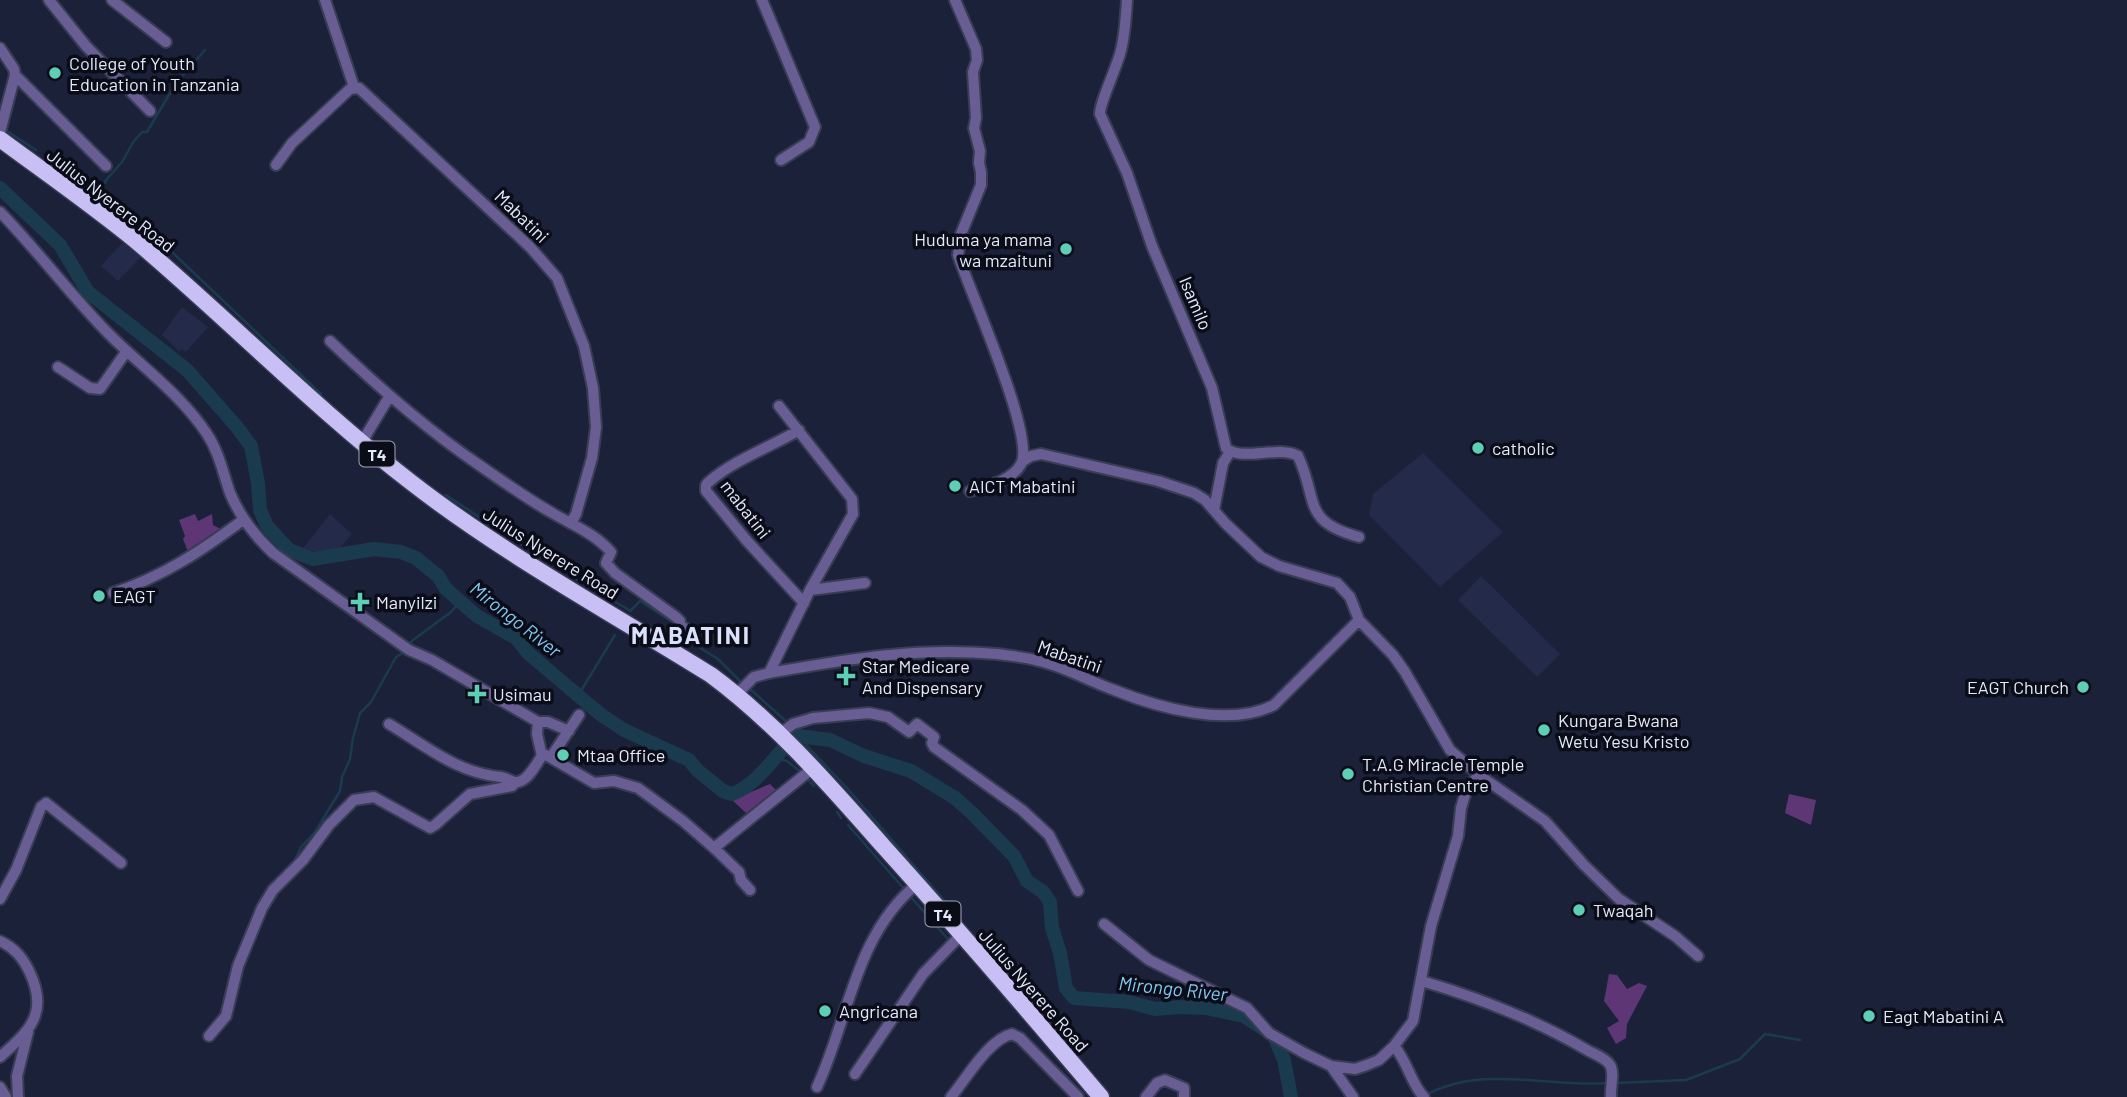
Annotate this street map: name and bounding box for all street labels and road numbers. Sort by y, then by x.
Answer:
street label: Julius Nyerere Road [43,143,179,257]
street label: Mabatini [490,185,554,247]
street label: Isamilo [1175,273,1217,333]
road number: T4 [360,442,394,467]
street label: mabatini [716,475,776,543]
street label: Julius Nyerere Road [479,502,623,604]
street label: Mabatini [1035,635,1105,677]
road number: T4 [926,902,960,926]
street label: Julius Nyerere Road [975,924,1093,1056]

